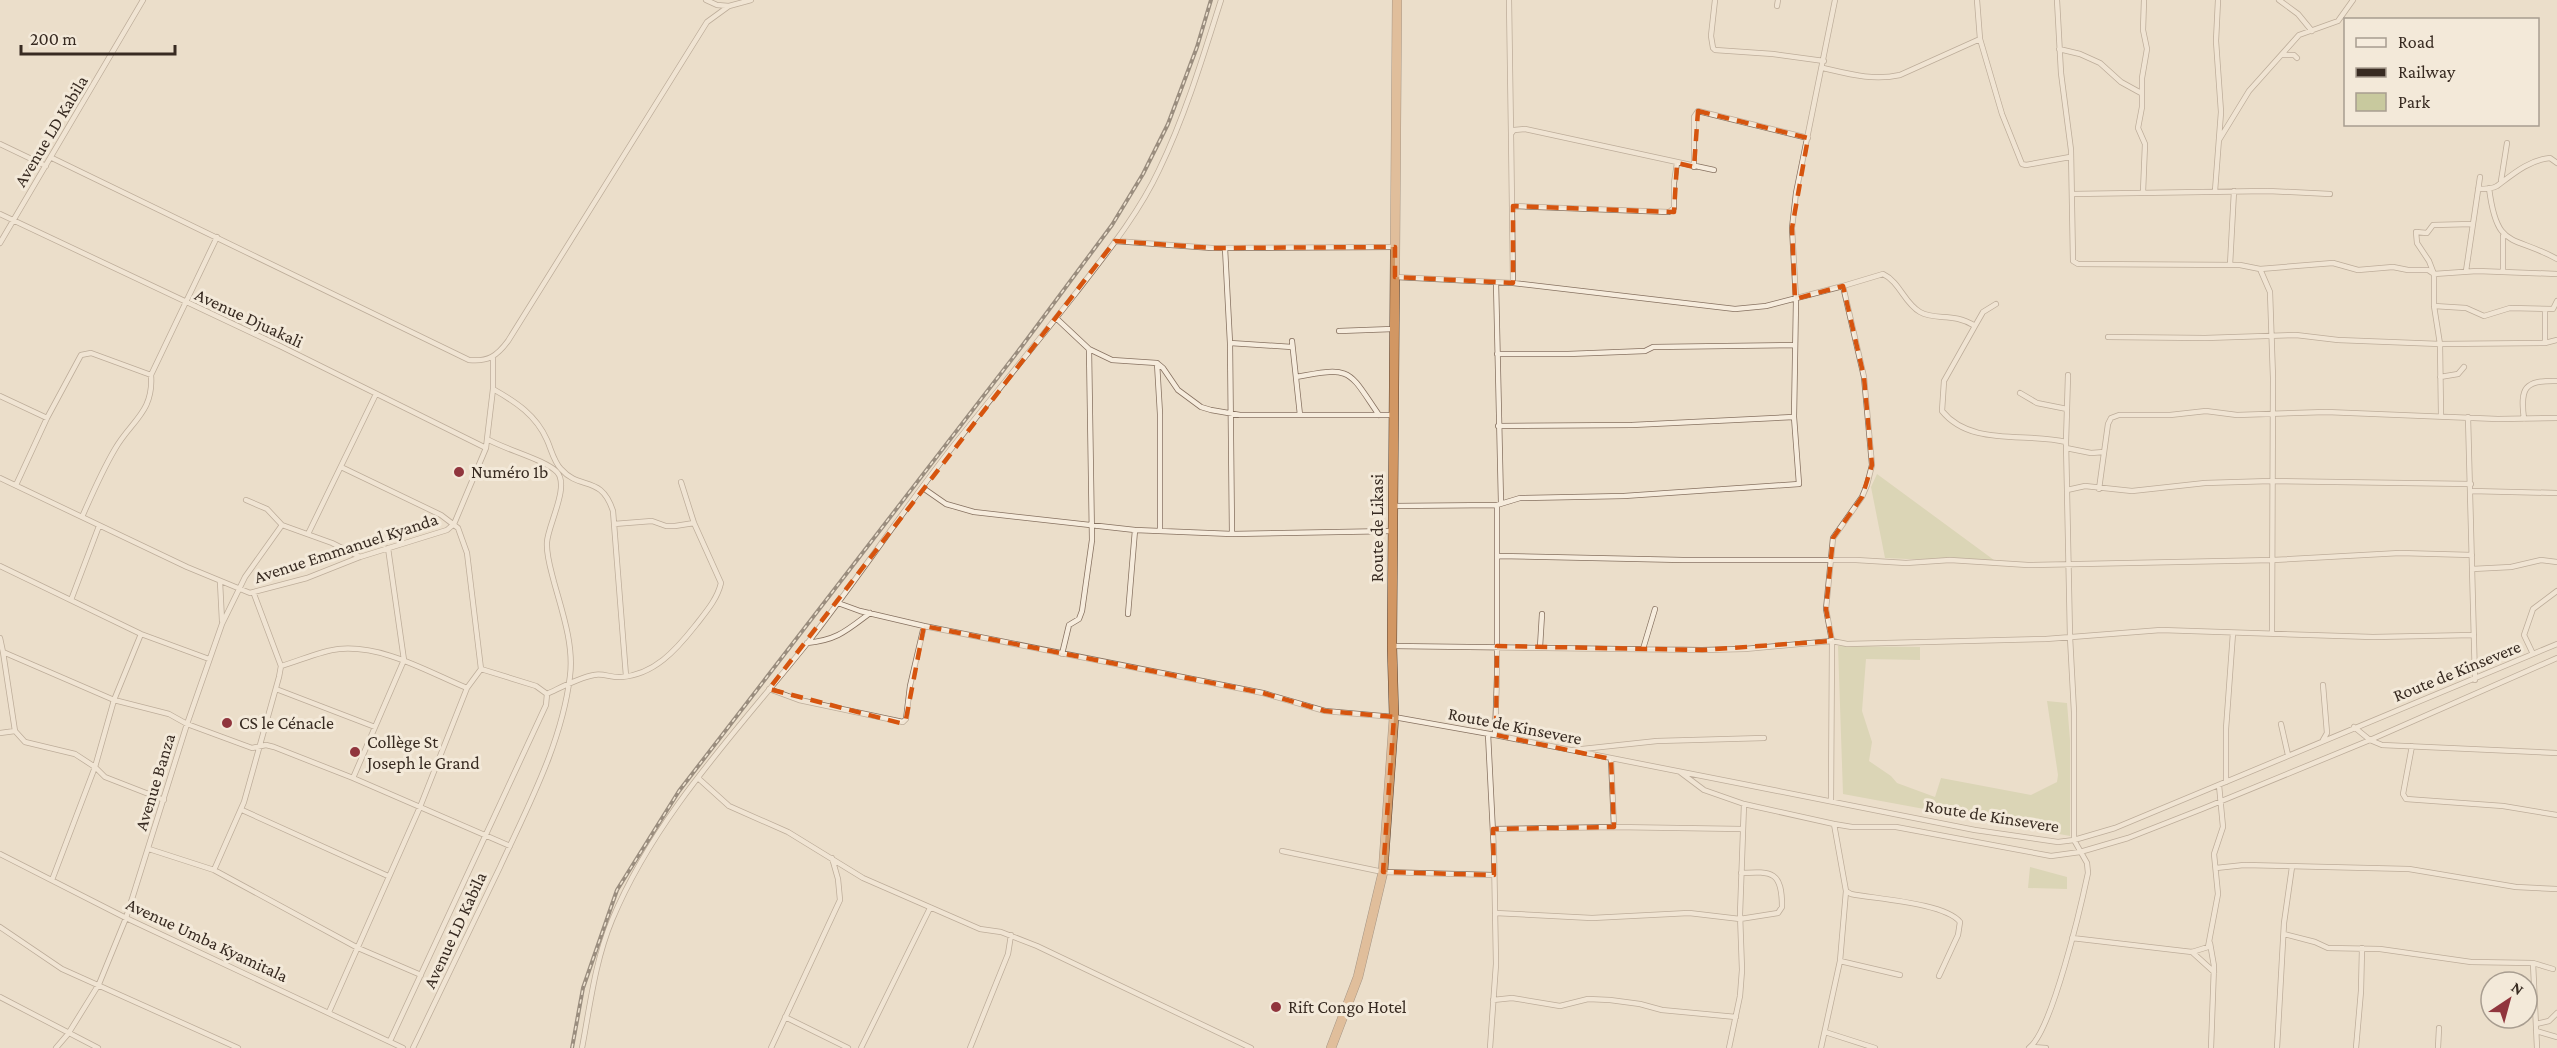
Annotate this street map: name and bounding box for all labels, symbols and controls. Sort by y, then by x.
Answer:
scale bar [21,18,176,56]
legend [2344,18,2539,126]
text: 200 m [30,29,77,49]
text: Road [2398,32,2435,52]
text: Railway [2398,62,2456,82]
street label: Avenue LD Kabila [10,72,92,190]
text: Park [2398,92,2430,112]
street label: Avenue Djuakali [191,284,306,353]
place label: Numéro 1b [471,462,548,482]
marker: Numéro 1b [452,465,466,479]
street label: Route de Likasi [1367,474,1387,582]
street label: Avenue Emmanuel Kyanda [251,509,441,587]
street label: Route de Kinsevere [2390,636,2524,706]
street label: Route de Kinsevere [1446,703,1584,749]
place label: CS le Cénacle [239,713,334,733]
marker: CS le Cénacle [220,716,234,730]
street label: Avenue Banza [131,731,179,833]
place label: Collège St Joseph le Grand [365,732,480,773]
marker: Collège St Joseph le Grand [348,745,362,759]
street label: Route de Kinsevere [1923,796,2061,837]
street label: Avenue LD Kabila [419,869,491,991]
street label: Avenue Umba Kyamitala [123,894,291,986]
north arrow [2479,970,2539,1030]
text: N [2508,978,2527,998]
place label: Rift Congo Hotel [1288,997,1407,1017]
marker: Rift Congo Hotel [1269,1000,1283,1014]

